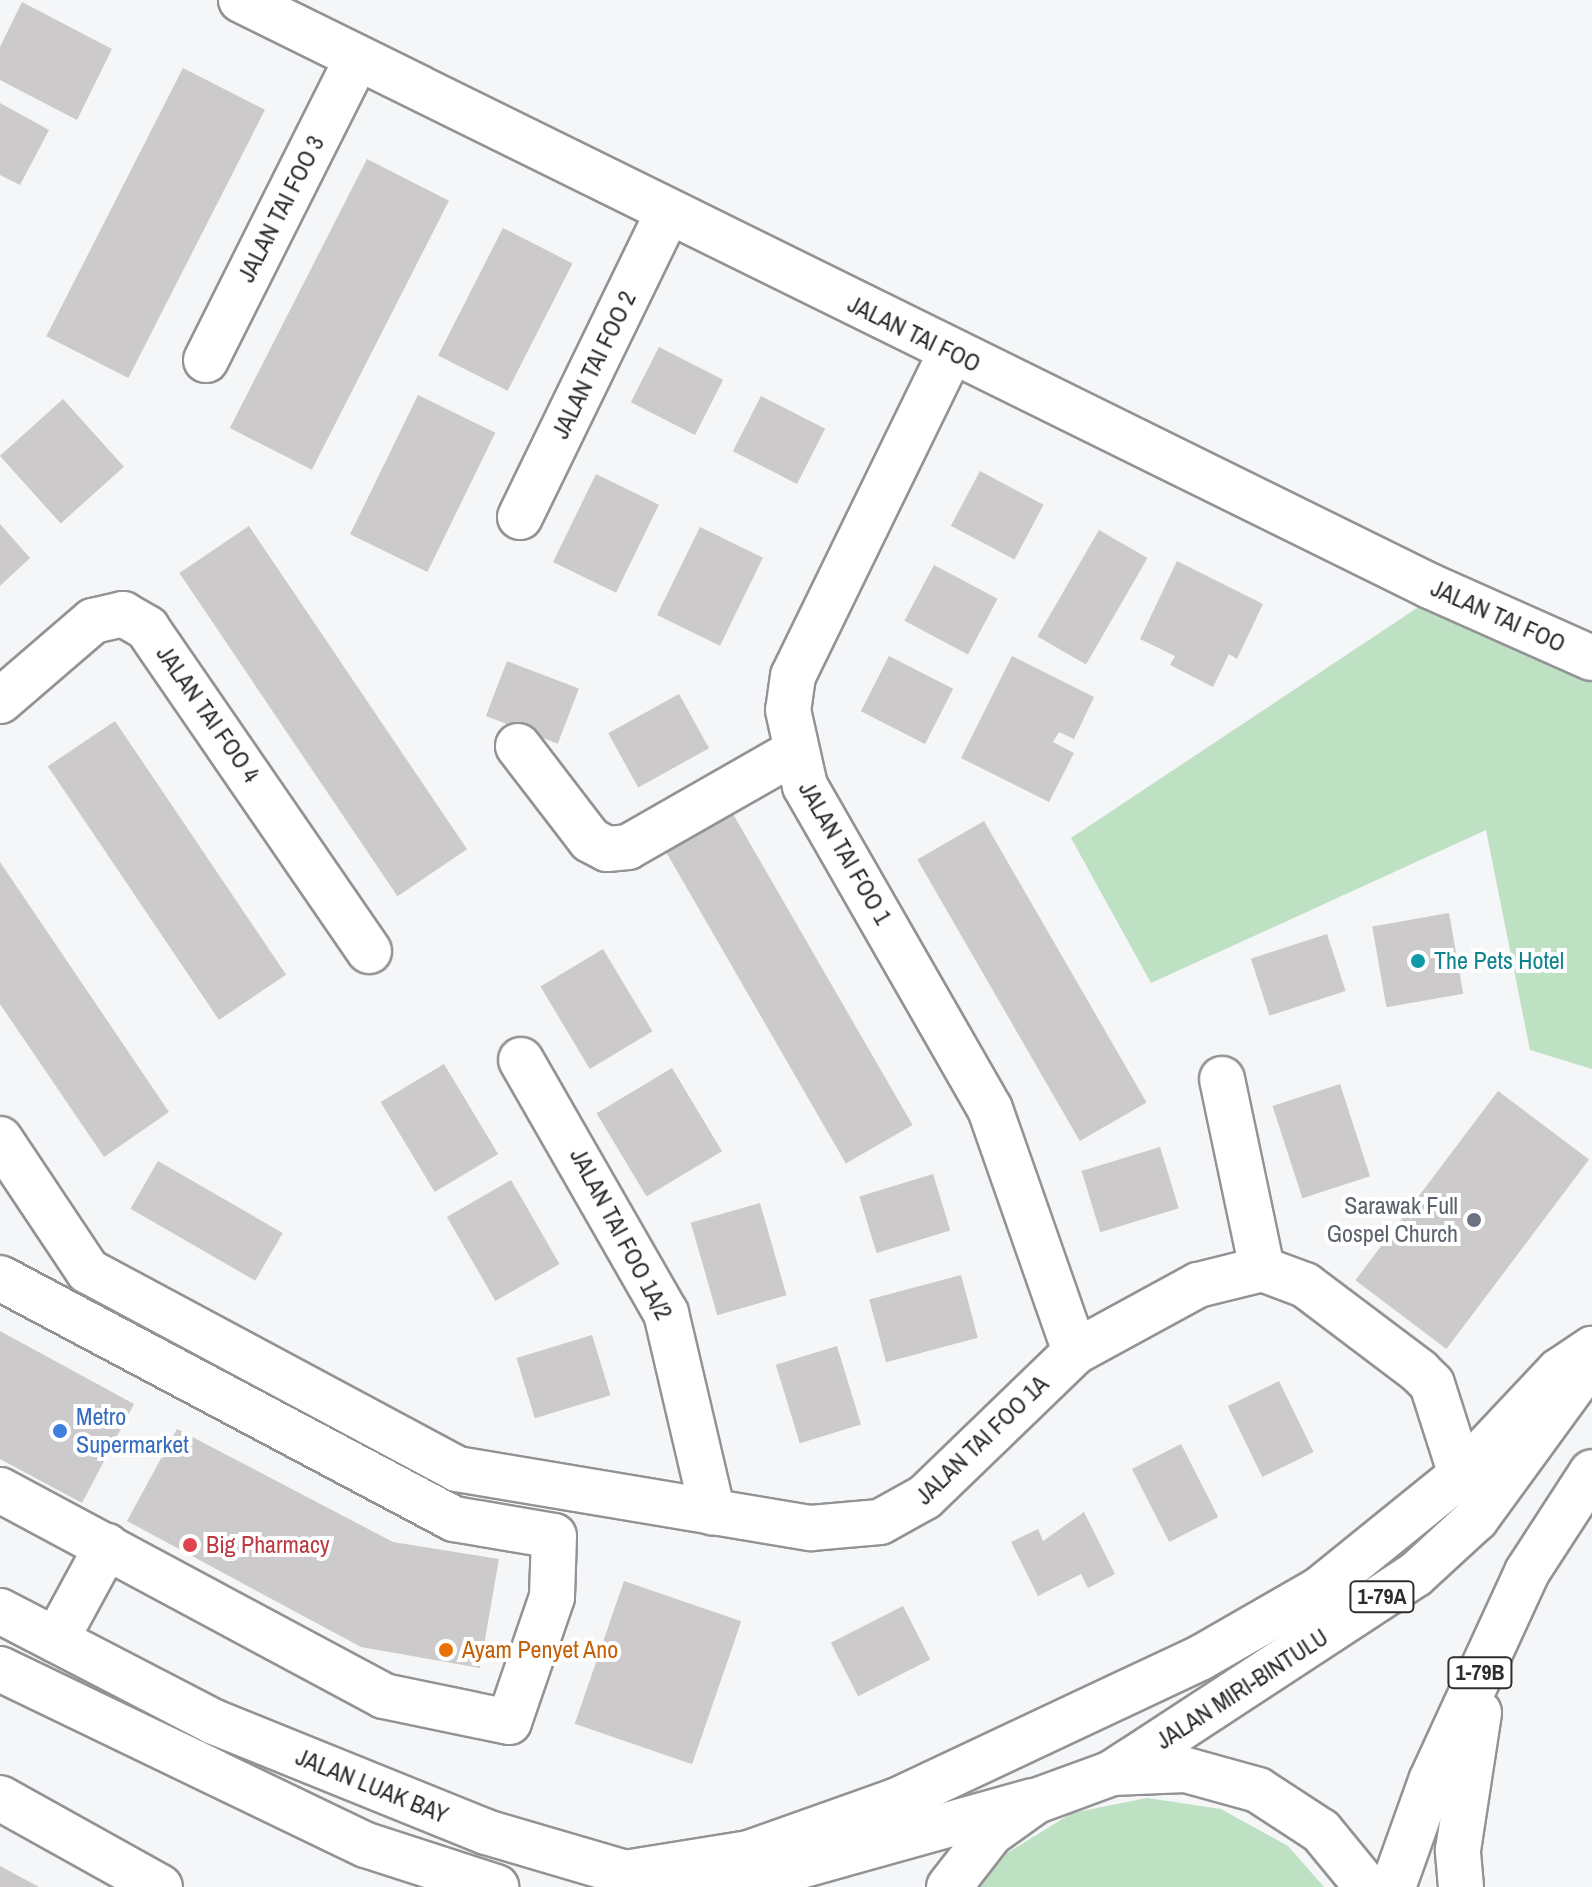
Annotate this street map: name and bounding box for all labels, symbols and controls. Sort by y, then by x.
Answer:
street label: JALAN TAI FOO 3 [232,131,330,287]
street label: JALAN TAI FOO 2 [546,287,642,443]
street label: JALAN TAI FOO [843,289,985,379]
street label: JALAN TAI FOO [1426,574,1570,658]
street label: JALAN TAI FOO 4 [150,640,266,788]
street label: JALAN TAI FOO 1 [792,776,898,930]
place label: The Pets Hotel [1434,947,1564,975]
marker: The Pets Hotel [1409,952,1427,970]
street label: JALAN TAI FOO 1A/2 [564,1143,678,1325]
place label: Sarawak Full Gospel Church [1327,1192,1458,1248]
marker: Sarawak Full Gospel Church [1465,1211,1483,1229]
street label: JALAN TAI FOO 1A [910,1369,1054,1511]
place label: Metro Supermarket [76,1403,189,1459]
marker: Metro Supermarket [51,1422,69,1440]
place label: Big Pharmacy [206,1531,330,1559]
marker: Big Pharmacy [181,1536,199,1554]
road number: 1-79A [1348,1579,1416,1615]
street label: JALAN MIRI-BINTULU [1151,1623,1333,1755]
place label: Ayam Penyet Ano [462,1636,619,1664]
marker: Ayam Penyet Ano [437,1641,455,1659]
road number: 1-79B [1446,1655,1514,1691]
street label: JALAN LUAK BAY [292,1742,452,1830]

